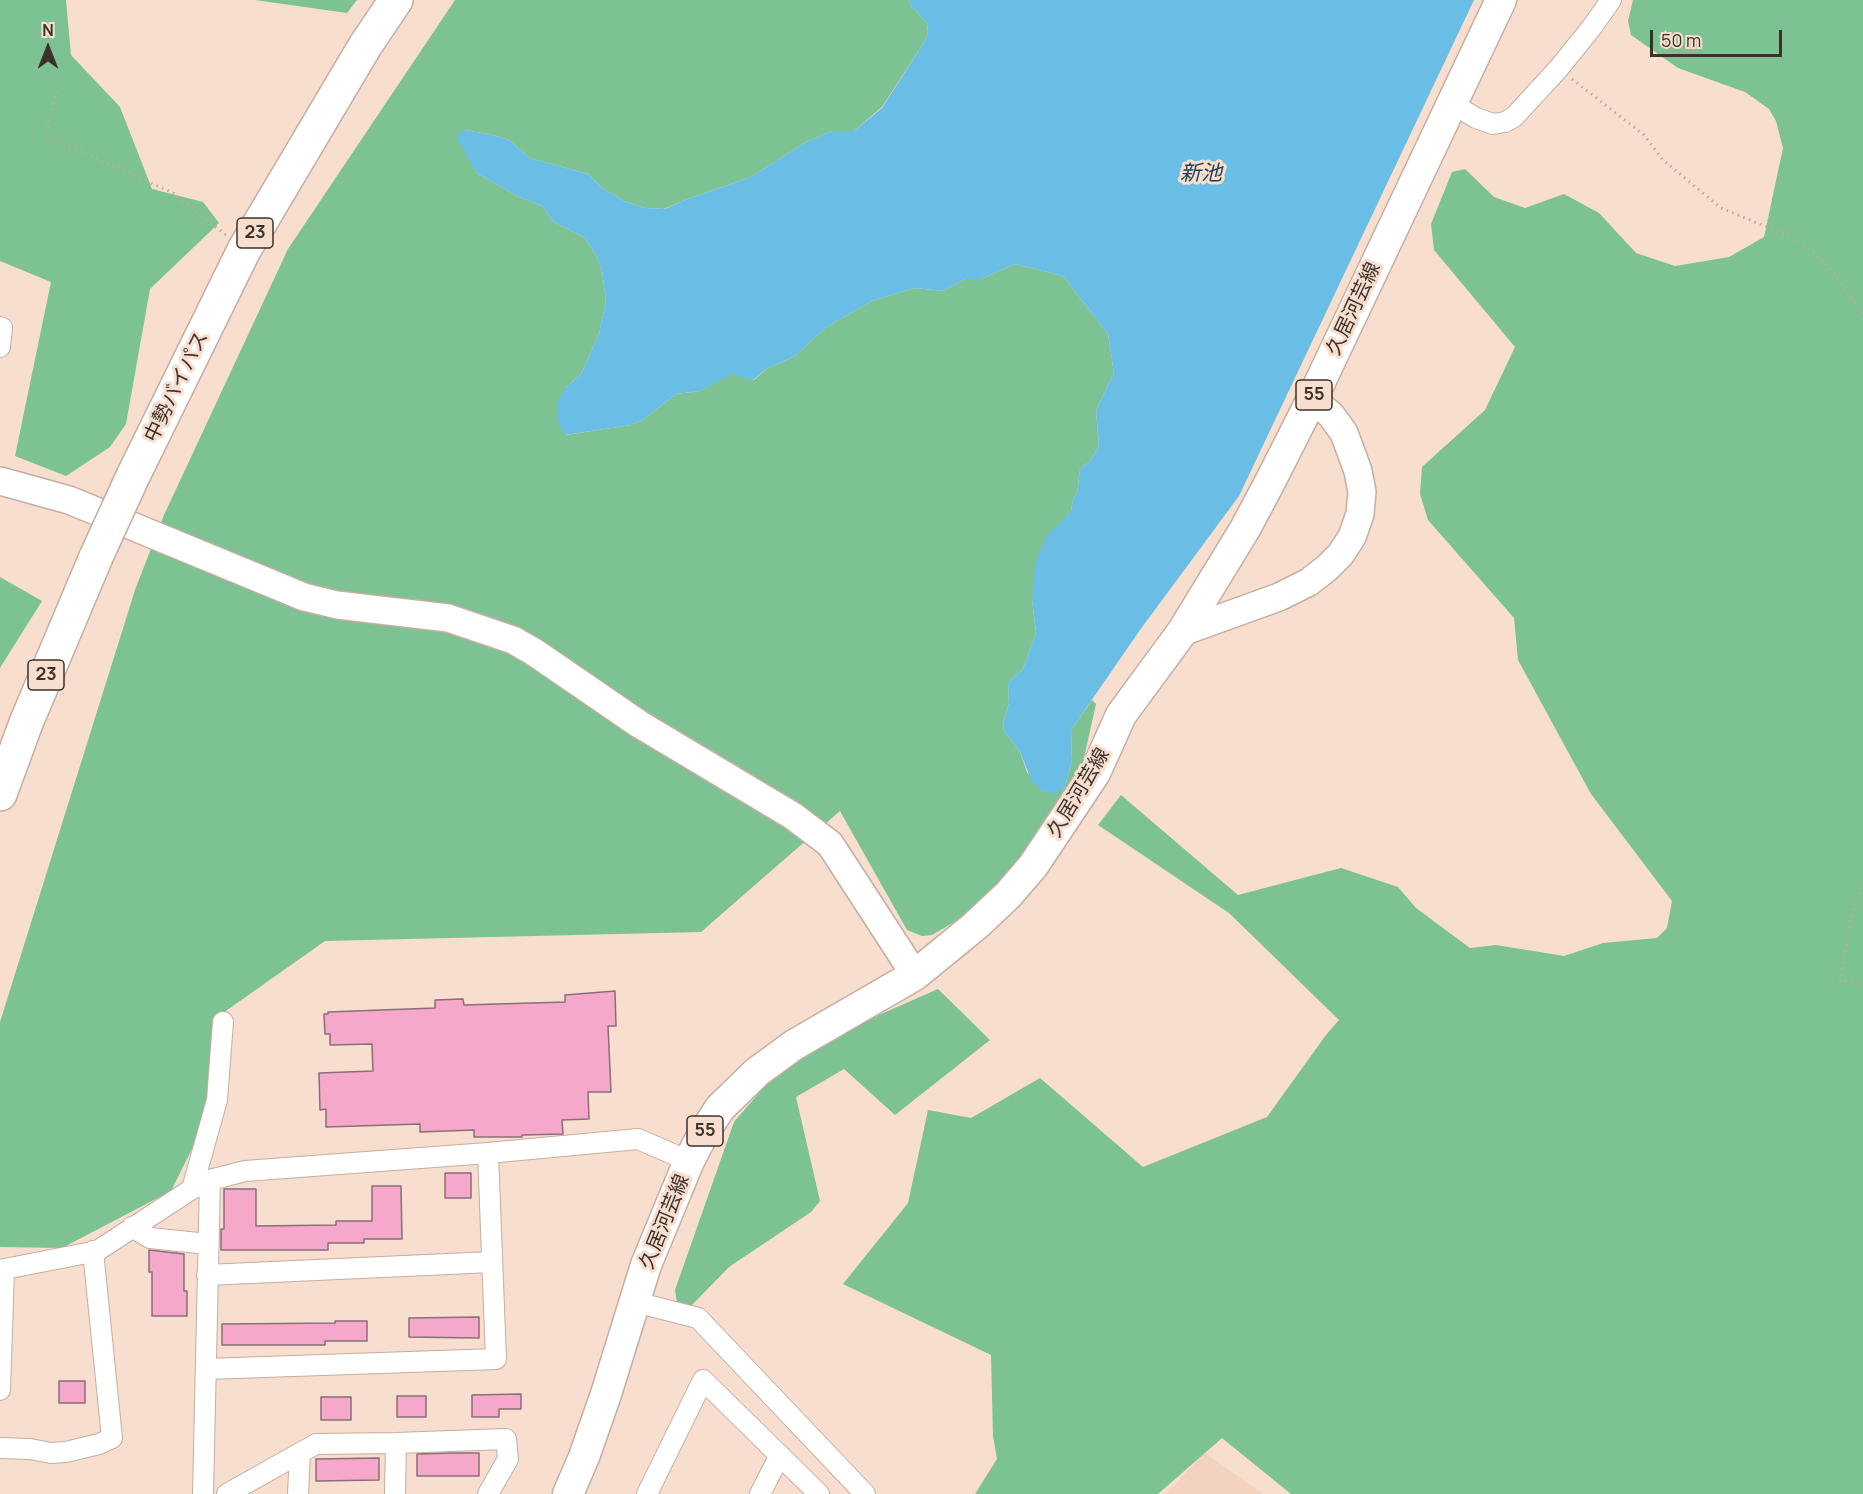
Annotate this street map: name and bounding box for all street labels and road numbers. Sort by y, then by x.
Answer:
road number: 23 [237,218,273,248]
street label: 久居河芸線 [1322,259,1386,359]
street label: 中勢バイパス [140,328,214,446]
road number: 55 [1296,380,1332,410]
road number: 23 [28,660,64,690]
street label: 久居河芸線 [1043,744,1115,842]
road number: 55 [687,1116,723,1146]
street label: 久居河芸線 [635,1171,695,1273]

